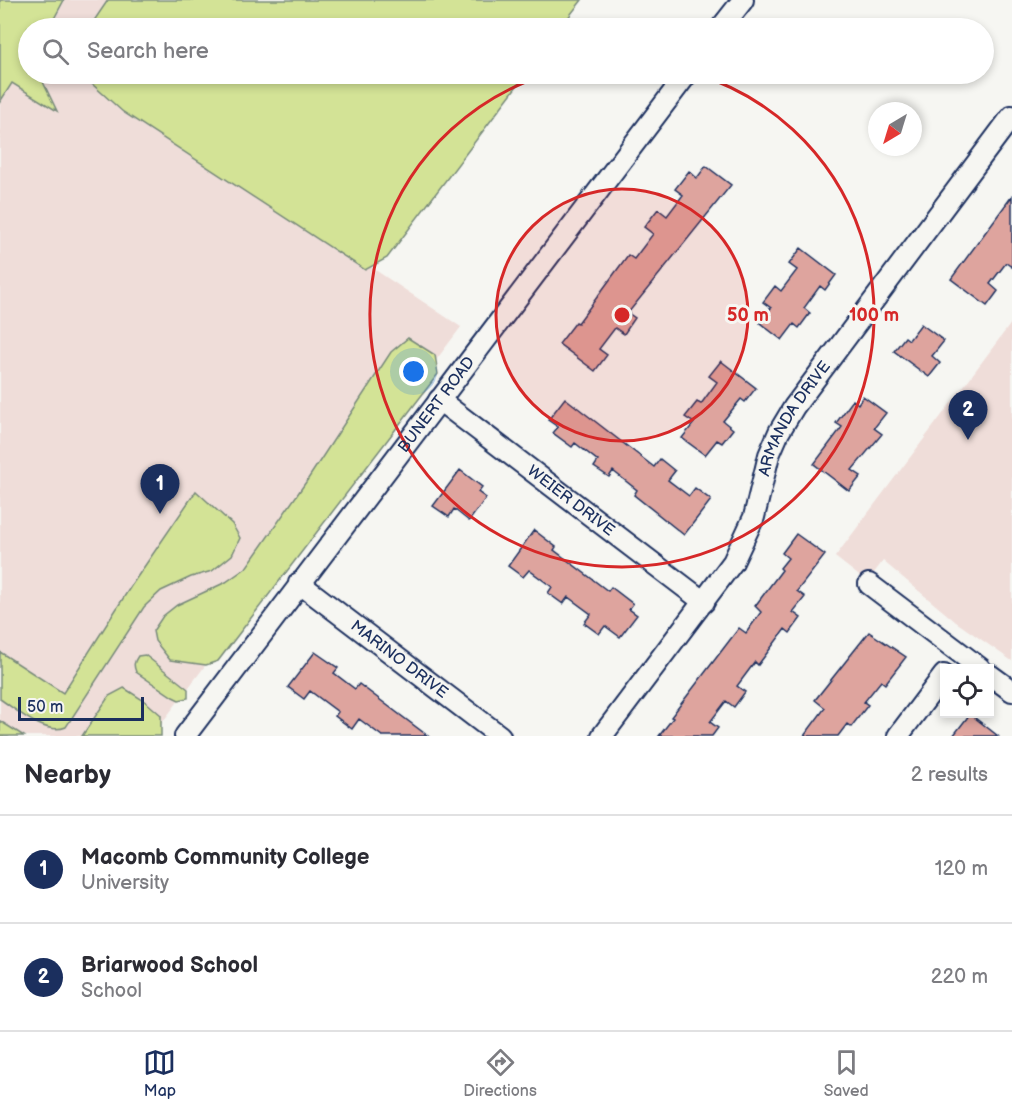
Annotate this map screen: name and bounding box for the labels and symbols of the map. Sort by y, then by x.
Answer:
north arrow [868,102,922,156]
centre of rings [612,305,632,325]
text: 50 m [727,305,769,326]
text: 100 m [849,305,899,326]
street label: BUNERT ROAD [394,353,479,456]
your location [399,357,428,386]
street label: ARMANDA DRIVE [755,357,834,478]
pin: 2 [948,390,988,440]
street label: WEIER DRIVE [524,461,618,540]
pin: 1 [140,464,180,514]
street label: MARINO DRIVE [347,616,452,702]
scale bar [18,694,144,722]

